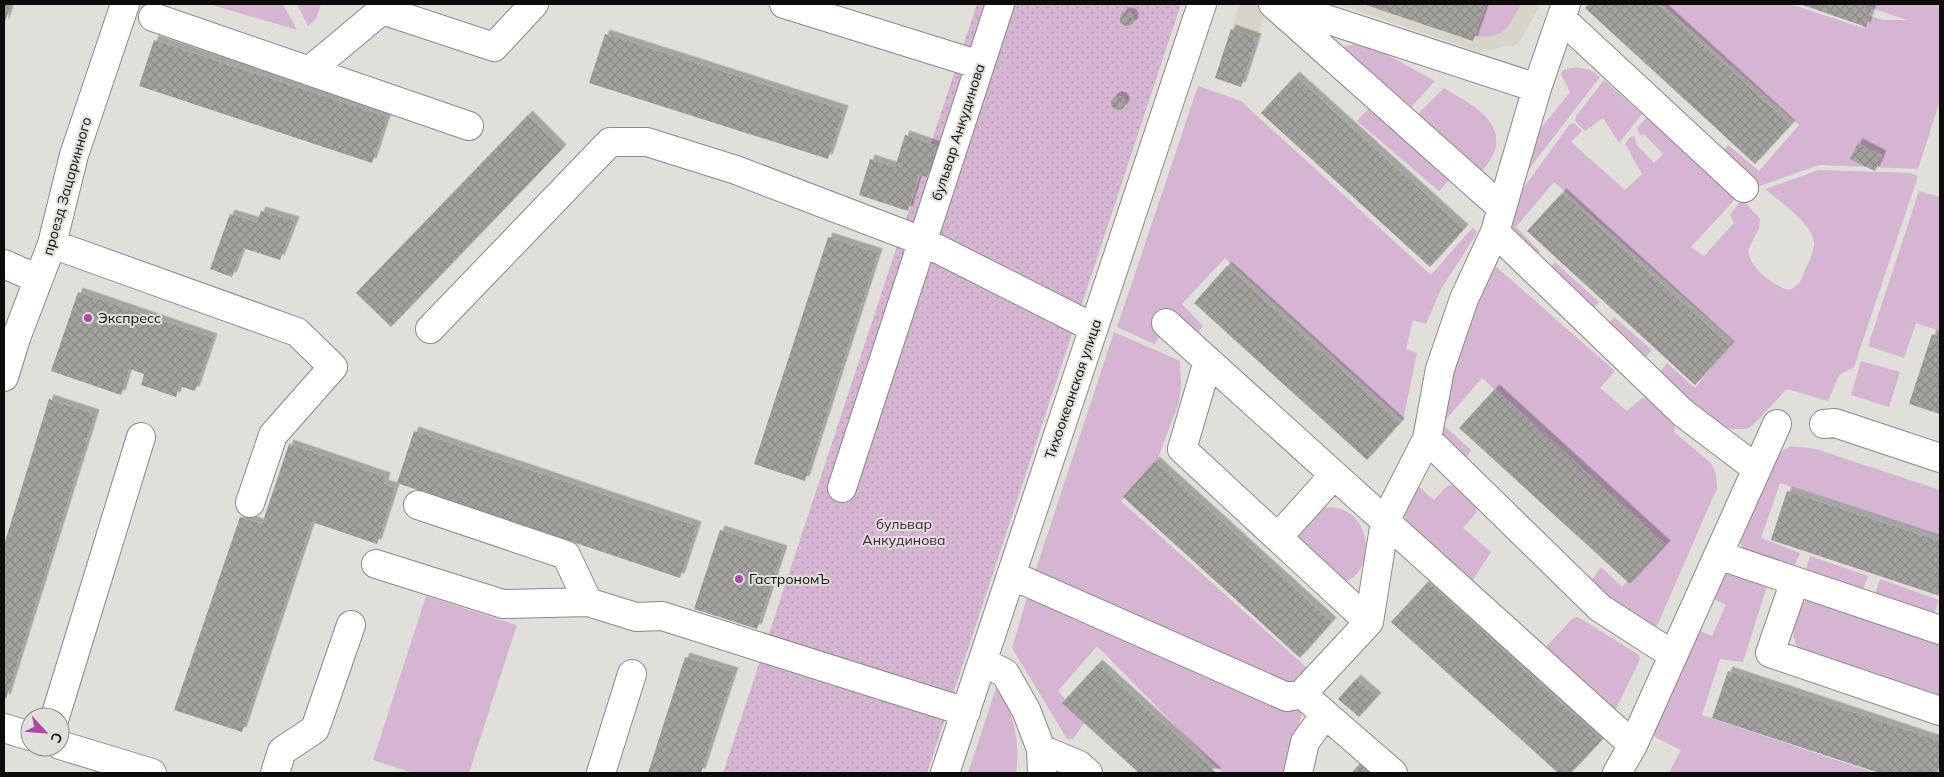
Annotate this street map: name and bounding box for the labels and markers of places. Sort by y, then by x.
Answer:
place label: Экспресс [98,309,161,327]
marker: Экспресс [82,312,94,324]
place label: ГастрономЪ [749,570,830,588]
marker: ГастрономЪ [733,573,745,585]

